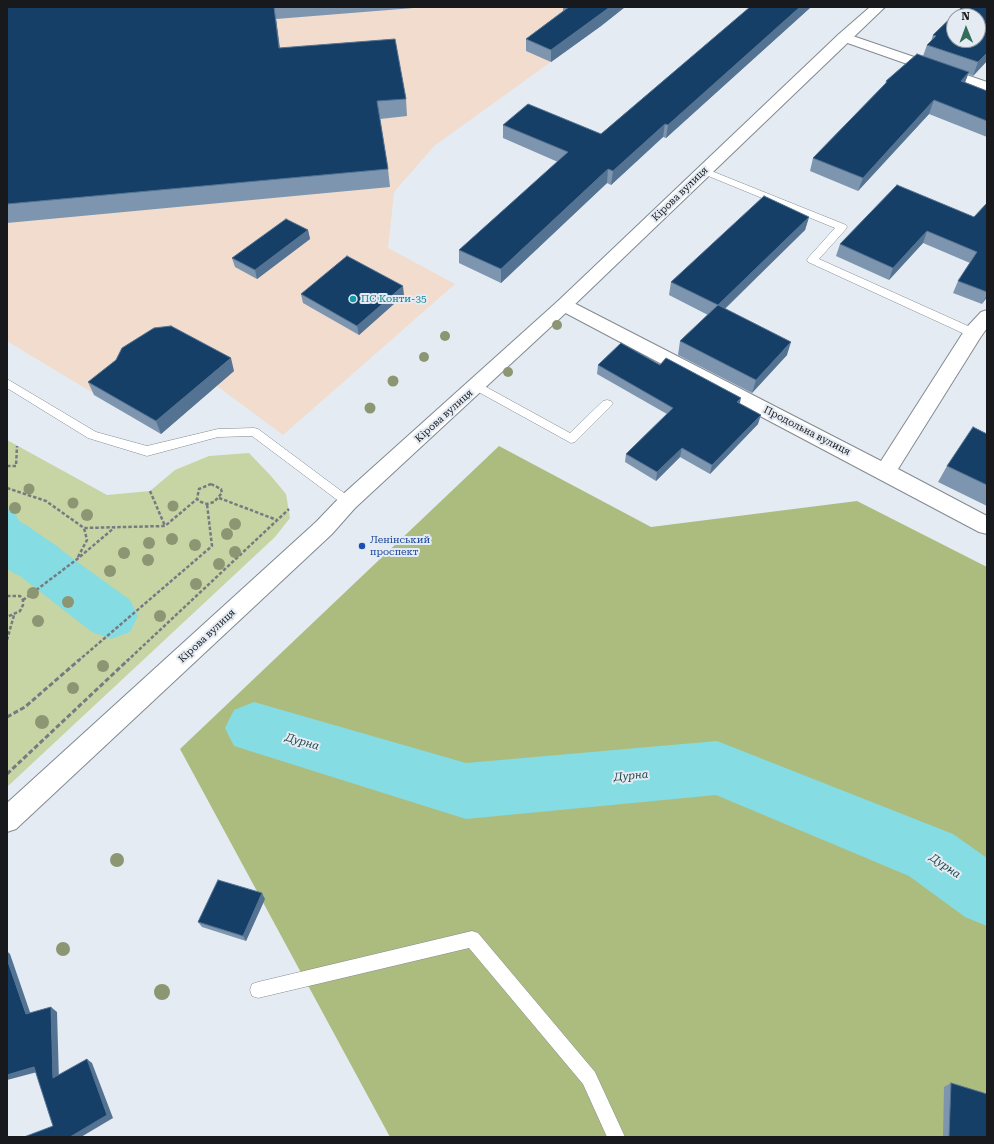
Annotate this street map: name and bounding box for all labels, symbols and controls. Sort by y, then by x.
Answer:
north arrow [946,8,986,48]
text: N [961,10,970,23]
street label: Кірова вулиця [649,164,711,224]
place label: ПС Конти-35 [361,293,427,305]
marker: ПС Конти-35 [348,294,358,304]
street label: Кірова вулиця [413,387,475,445]
street label: Продольна вулиця [762,404,852,458]
place label: Ленінський проспект [370,534,430,558]
marker: Ленінський проспект [357,541,367,551]
street label: Кірова вулиця [176,607,238,665]
water label: Дурна [283,731,321,753]
water label: Дурна [613,768,649,784]
water label: Дурна [927,851,963,881]

